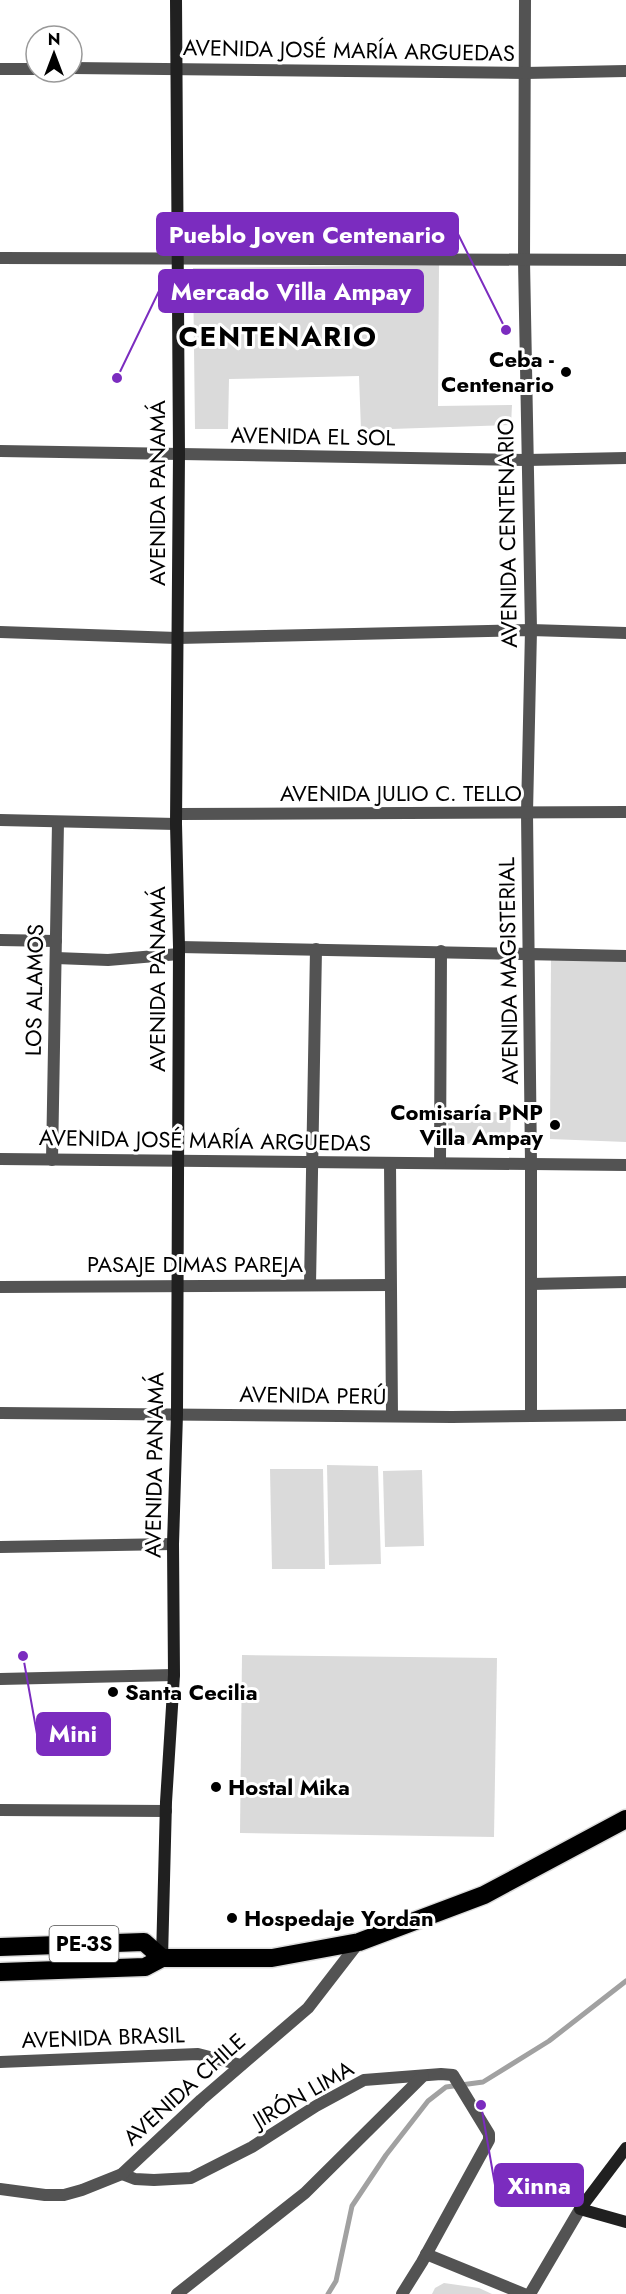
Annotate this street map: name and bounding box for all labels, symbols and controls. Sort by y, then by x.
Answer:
north arrow [24,24,84,84]
text: N [48,28,60,51]
street label: AVENIDA JOSÉ MARÍA ARGUEDAS [183,31,515,69]
callout: Pueblo Joven Centenario [157,213,458,255]
text: Pueblo Joven Centenario [169,217,445,252]
callout: Mercado Villa Ampay [159,270,423,312]
text: Mercado Villa Ampay [171,274,412,309]
district label: CENTENARIO [178,316,378,357]
place label: Ceba - Centenario [441,343,554,400]
marker: Ceba - Centenario [559,365,573,379]
street label: AVENIDA PANAMÁ [141,400,173,586]
street label: AVENIDA CENTENARIO [489,418,525,648]
street label: AVENIDA EL SOL [230,419,396,453]
street label: AVENIDA JULIO C. TELLO [280,777,522,809]
street label: AVENIDA MAGISTERIAL [490,857,526,1085]
street label: AVENIDA PANAMÁ [141,886,173,1072]
street label: LOS ALAMOS [17,924,51,1056]
place label: Comisaría PNP Villa Ampay [390,1096,544,1153]
marker: Comisaría PNP Villa Ampay [548,1118,562,1132]
street label: AVENIDA JOSÉ MARÍA ARGUEDAS [39,1121,371,1159]
street label: PASAJE DIMAS PAREJA [87,1248,304,1280]
street label: AVENIDA PANAMÁ [136,1371,172,1558]
street label: AVENIDA PERÚ [239,1378,387,1412]
place label: Santa Cecilia [125,1676,258,1708]
marker: Santa Cecilia [106,1685,120,1699]
callout: Mini [37,1713,110,1755]
text: Mini [49,1716,97,1751]
place label: Hostal Mika [228,1771,350,1803]
marker: Hostal Mika [209,1780,223,1794]
place label: Hospedaje Yordan [244,1902,434,1934]
marker: Hospedaje Yordan [225,1911,239,1925]
road number: PE-3S [50,1926,118,1962]
street label: AVENIDA BRASIL [21,2018,185,2056]
street label: AVENIDA CHILE [116,2025,252,2153]
street label: JIRÓN LIMA [244,2052,360,2137]
callout: Xinna [495,2164,583,2206]
text: Xinna [507,2168,571,2203]

